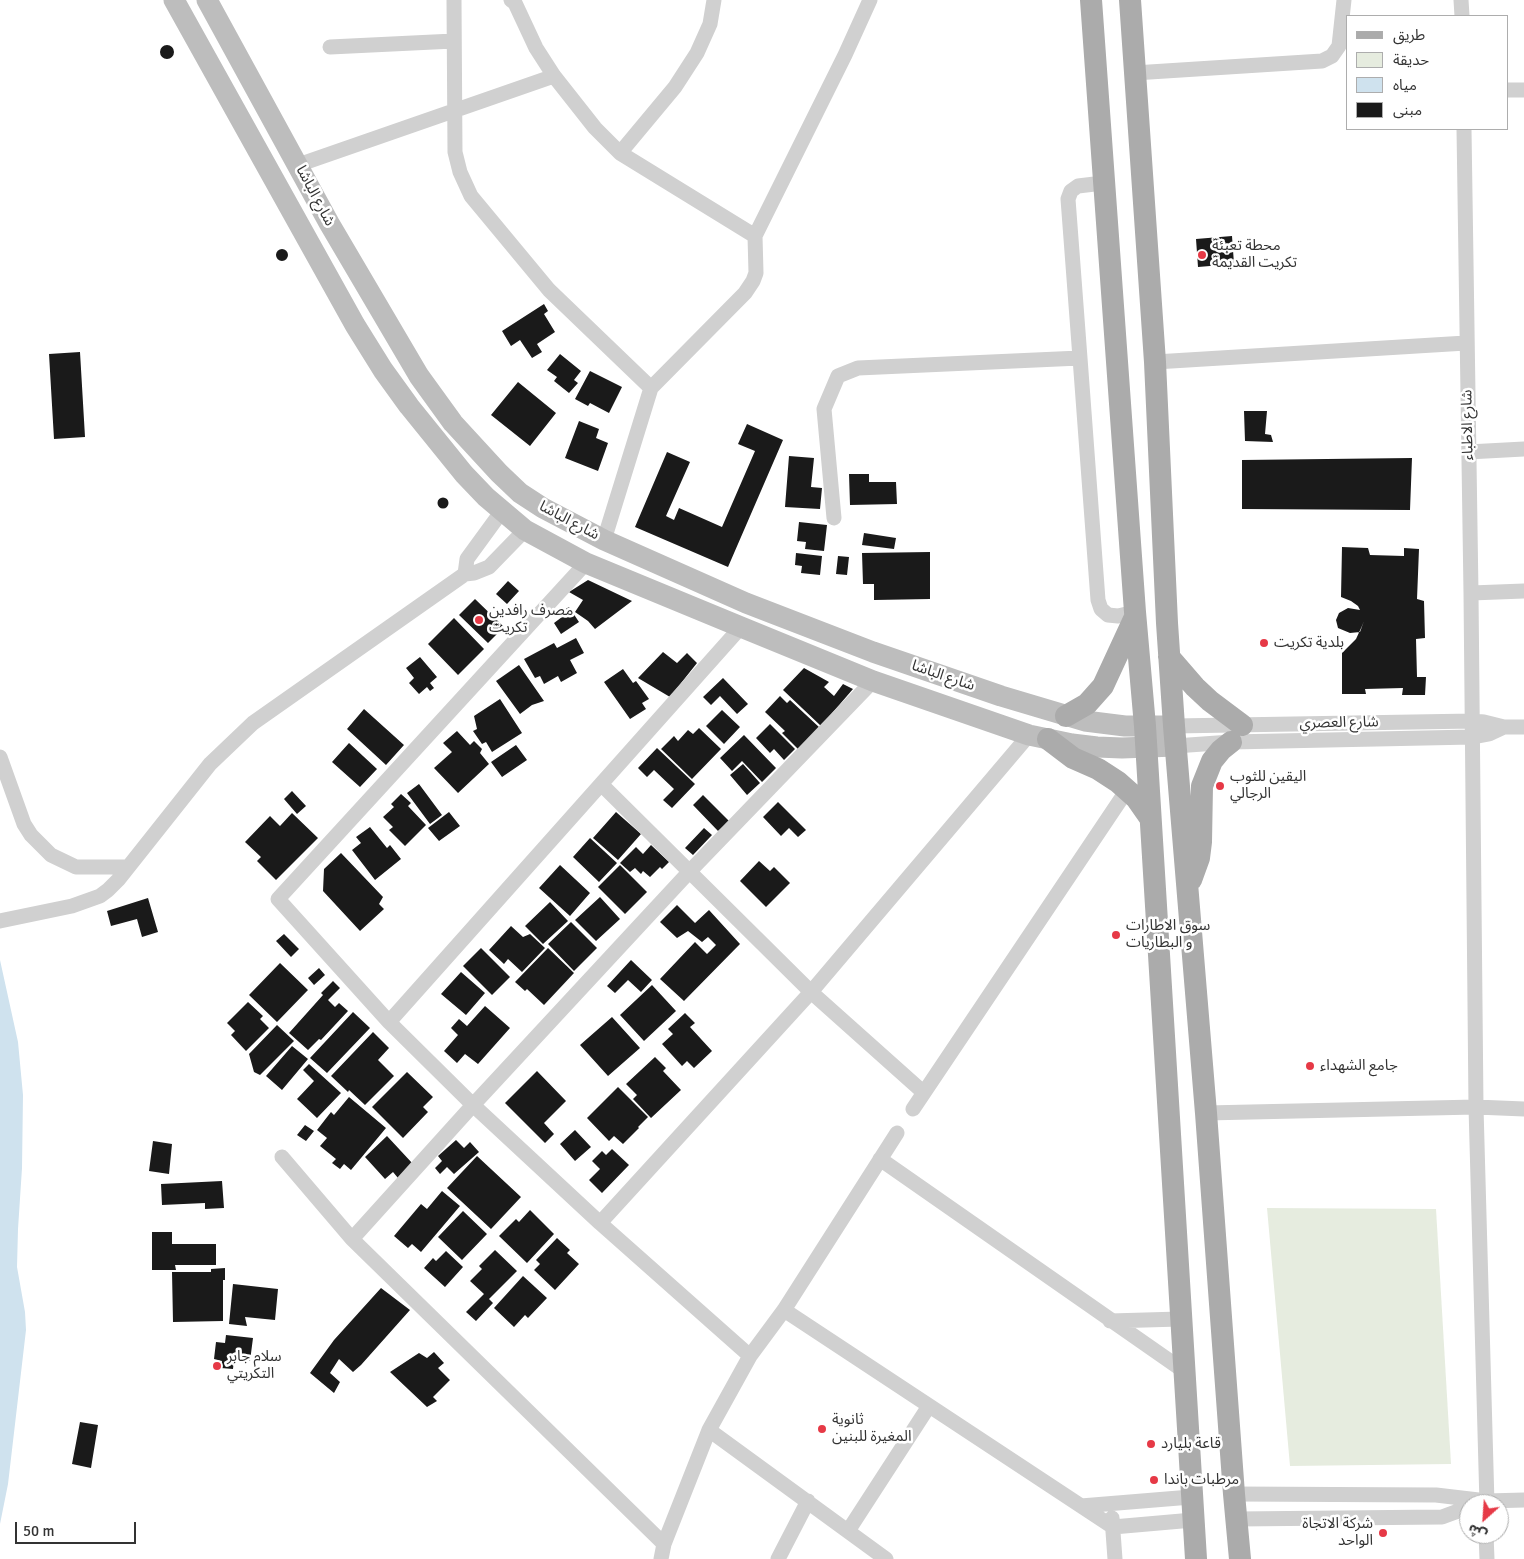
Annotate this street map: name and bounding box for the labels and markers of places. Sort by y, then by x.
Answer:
place label: محطة تعبئة تكريت القديمة [1212,237,1297,272]
marker: محطة تعبئة تكريت القديمة [1196,249,1208,261]
place label: مصرف رافدين تكريت [489,602,573,637]
marker: مصرف رافدين تكريت [473,614,485,626]
place label: بلدية تكريت [1274,634,1344,652]
marker: بلدية تكريت [1258,637,1270,649]
place label: اليقين للثوب الرجالي [1230,768,1306,803]
marker: اليقين للثوب الرجالي [1214,780,1226,792]
place label: سوق الاطارات و البطاريات [1126,917,1210,952]
marker: سوق الاطارات و البطاريات [1110,929,1122,941]
place label: جامع الشهداء [1320,1057,1398,1075]
marker: جامع الشهداء [1304,1060,1316,1072]
place label: سلام جابر التكريتي [227,1348,281,1383]
marker: سلام جابر التكريتي [211,1360,223,1372]
place label: ثانوية المغيرة للبنين [832,1411,911,1446]
marker: ثانوية المغيرة للبنين [816,1423,828,1435]
place label: قاعة بليارد [1161,1435,1221,1453]
marker: قاعة بليارد [1145,1438,1157,1450]
place label: مرطبات باندا [1164,1471,1239,1489]
marker: مرطبات باندا [1148,1474,1160,1486]
place label: شركة الاتجاة الواحد [1302,1515,1373,1550]
marker: شركة الاتجاة الواحد [1377,1527,1389,1539]

